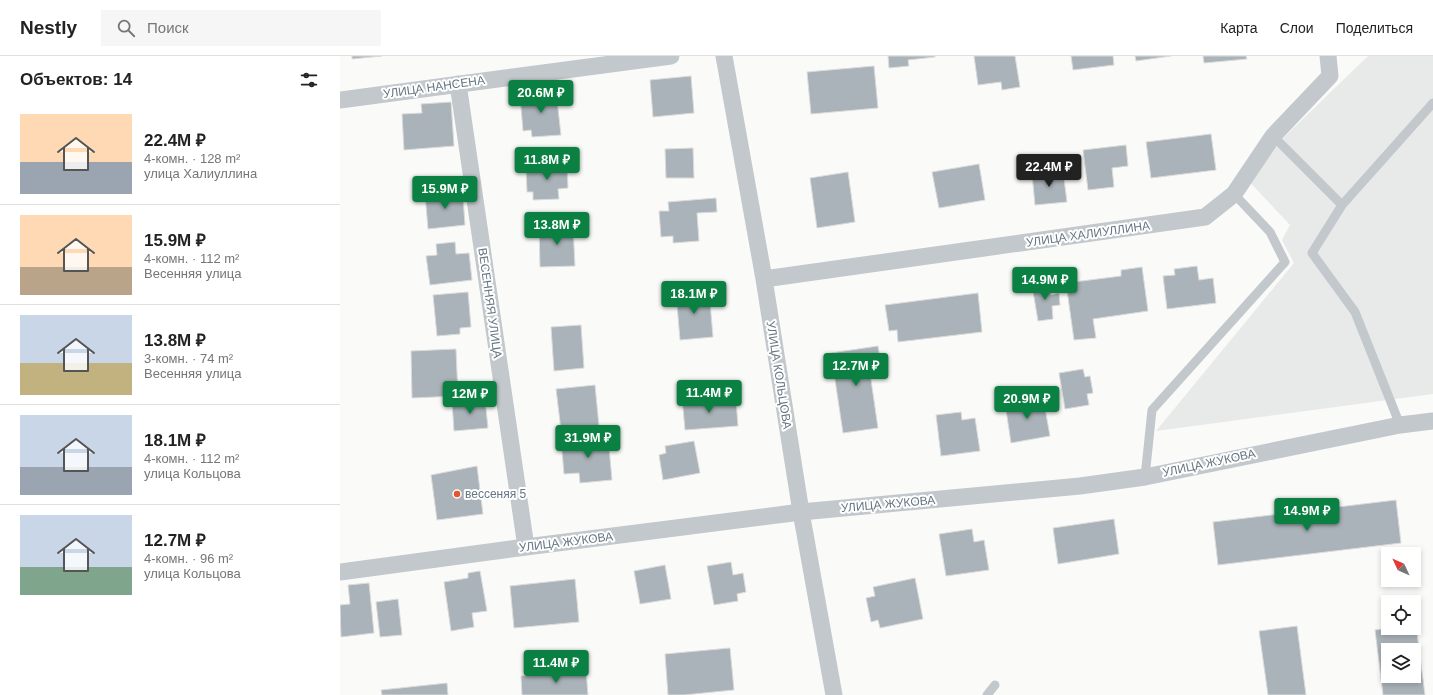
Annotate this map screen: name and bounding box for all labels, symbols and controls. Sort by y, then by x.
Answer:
search box [101,10,381,46]
text: Nestly [20,17,77,38]
icon: search [115,17,137,39]
text: Поиск [147,19,189,36]
text: Карта [1220,20,1258,36]
text: Слои [1280,20,1314,36]
text: Поделиться [1336,20,1413,36]
icon: filters [298,69,320,91]
text: Объектов: 14 [20,70,132,89]
street label: УЛИЦА НАНСЕНА [382,73,486,101]
pin: 20.6M ₽ [504,80,578,114]
text: 20.6M ₽ [517,85,565,100]
icon: home [52,130,100,178]
text: 22.4M ₽ [144,131,206,150]
pin: 11.8M ₽ [510,147,584,181]
text: 4-комн. · 128 m² [144,151,240,166]
text: 11.8M ₽ [524,152,570,167]
pin: 22.4M ₽ [1012,154,1086,188]
text: 22.4M ₽ [1025,159,1073,174]
text: улица Халиуллина [144,166,257,181]
pin: 15.9M ₽ [408,176,482,210]
text: 15.9M ₽ [421,181,469,196]
pin: 13.8M ₽ [520,212,594,246]
text: 13.8M ₽ [533,217,581,232]
street label: УЛИЦА ХАЛИУЛЛИНА [1025,218,1151,250]
icon: home [52,231,100,279]
text: 15.9M ₽ [144,231,206,250]
street label: ВЕСЕННЯЯ УЛИЦА [475,247,505,359]
text: 4-комн. · 112 m² [144,251,239,266]
text: Весенняя улица [144,266,241,281]
pin: 14.9M ₽ [1008,267,1082,301]
text: 14.9M ₽ [1021,272,1069,287]
pin: 18.1M ₽ [657,281,731,315]
text: 18.1M ₽ [670,286,718,301]
street label: УЛИЦА КОЛЬЦОВА [764,320,794,430]
icon: home [52,331,100,379]
text: 13.8M ₽ [144,331,206,350]
text: 3-комн. · 74 m² [144,351,233,366]
pin: 12.7M ₽ [819,353,893,387]
text: 12.7M ₽ [832,358,880,373]
text: Весенняя улица [144,366,241,381]
pin: 11.4M ₽ [672,380,746,414]
pin: 12M ₽ [442,381,498,415]
text: 11.4M ₽ [686,385,732,400]
text: 12M ₽ [452,386,488,401]
pin: 20.9M ₽ [990,386,1064,420]
text: 20.9M ₽ [1003,391,1051,406]
pin: 31.9M ₽ [551,425,625,459]
text: 31.9M ₽ [564,430,612,445]
icon: home [52,431,100,479]
text: 18.1M ₽ [144,431,206,450]
street label: УЛИЦА ЖУКОВА [1161,446,1257,480]
text: 4-комн. · 112 m² [144,451,239,466]
text: улица Кольцова [144,466,241,481]
place label: вессеняя 5 [465,487,527,501]
marker: вессеняя 5 [452,489,462,499]
street label: УЛИЦА ЖУКОВА [840,493,936,515]
pin: 14.9M ₽ [1270,498,1344,532]
text: 14.9M ₽ [1283,503,1331,518]
street label: УЛИЦА ЖУКОВА [518,529,614,555]
icon: home [52,531,100,579]
text: 12.7M ₽ [144,531,206,550]
north arrow [1381,547,1421,587]
map controls [1381,547,1421,683]
text: 4-комн. · 96 m² [144,551,233,566]
text: улица Кольцова [144,566,241,581]
button: locate [1381,595,1421,635]
button: layers [1381,643,1421,683]
pin: 11.4M ₽ [519,650,593,684]
text: 11.4M ₽ [533,655,579,670]

